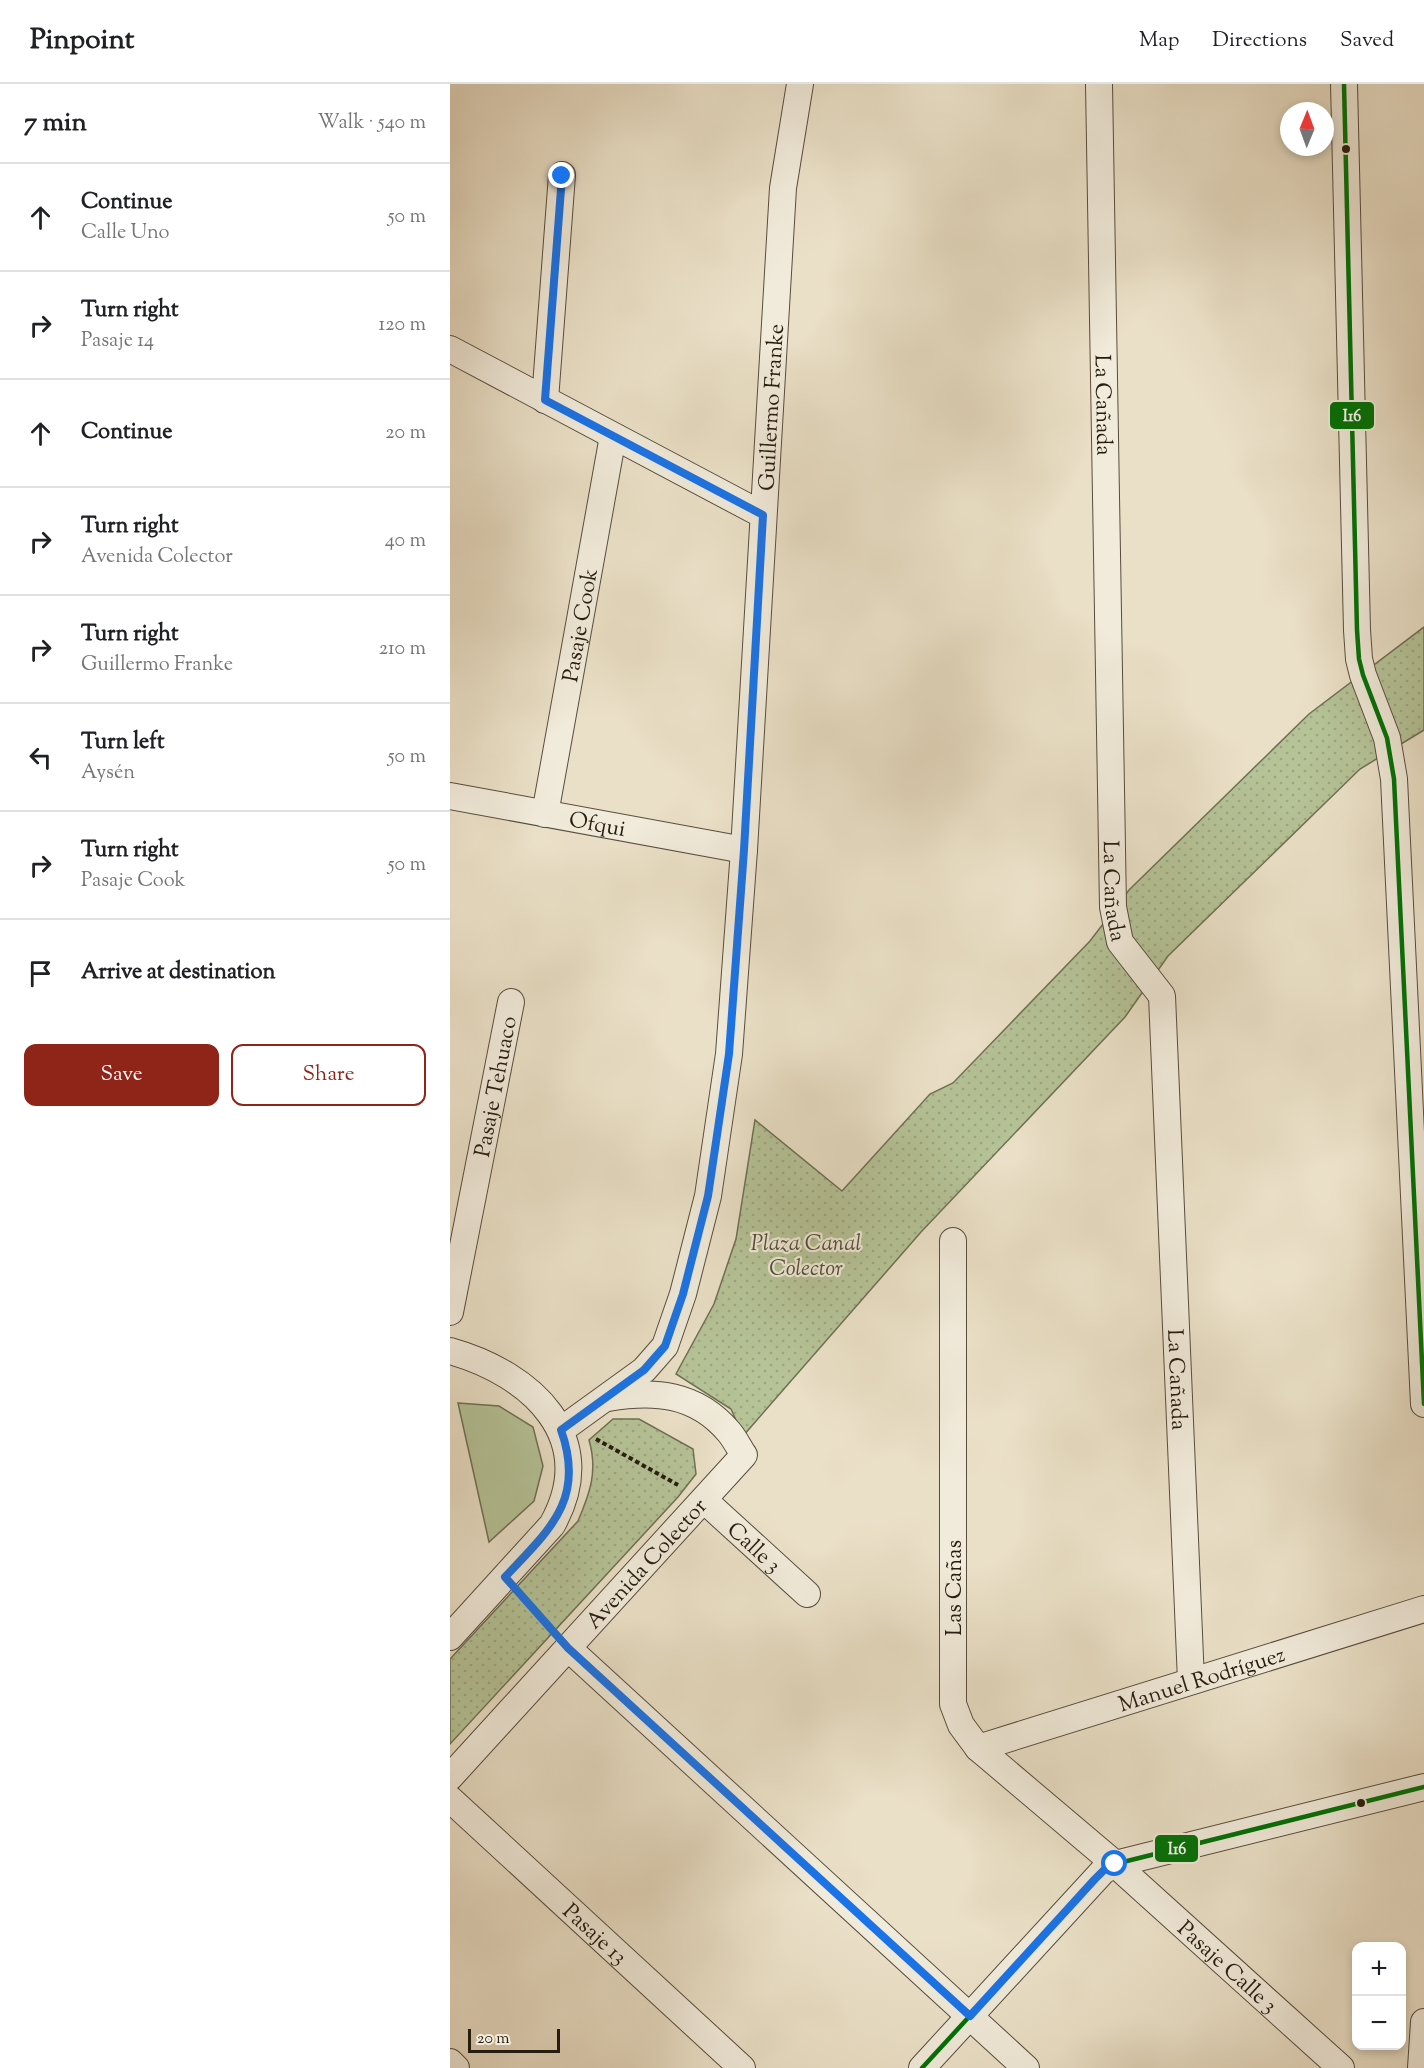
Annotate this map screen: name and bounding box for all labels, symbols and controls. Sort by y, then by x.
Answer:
text: Pinpoint [30,21,134,61]
text: Map [1139,26,1179,56]
text: Directions [1212,26,1307,56]
text: Saved [1340,26,1394,56]
north arrow [1280,102,1334,156]
text: 7 min [24,105,87,142]
text: Walk · 540 m [317,109,426,138]
unlabelled marker [1340,143,1352,155]
route end [548,162,574,188]
text: Continue [81,187,172,219]
icon: ahead [24,201,57,234]
text: 50 m [388,203,426,232]
text: Calle Uno [81,219,169,248]
text: Turn right [81,295,178,327]
icon: right [24,309,57,342]
text: 120 m [378,311,426,340]
street label: Guillermo Franke [752,323,794,492]
text: Pasaje 14 [81,327,154,356]
street label: La Cañada [1085,354,1118,456]
line badge: I16 [1329,401,1375,430]
text: I16 [1343,406,1361,429]
icon: ahead [24,417,57,450]
text: Continue [81,417,172,449]
text: 20 m [385,419,426,448]
text: Turn right [81,511,178,543]
icon: right [24,525,57,558]
text: 40 m [385,527,426,556]
text: Avenida Colector [81,543,233,572]
street label: Pasaje Cook [556,566,608,685]
text: Turn right [81,619,178,651]
icon: right [24,633,57,666]
text: 210 m [379,635,426,664]
text: Guillermo Franke [81,651,233,680]
text: Turn left [81,727,164,759]
icon: left [24,741,57,774]
text: 50 m [388,743,426,772]
text: Aysén [81,759,135,788]
street label: Ofqui [566,805,628,847]
text: Turn right [81,835,178,867]
street label: La Cañada [1093,840,1133,945]
icon: right [24,849,57,882]
text: 50 m [388,851,426,880]
text: Pasaje Cook [81,867,185,896]
icon: arrive [24,957,57,990]
text: Arrive at destination [81,957,276,989]
street label: Pasaje Tehuaco [468,1014,527,1160]
button: Save [24,1044,219,1106]
button: Share [231,1044,426,1106]
park label: Plaza Canal Colector [751,1229,862,1286]
street label: La Cañada [1157,1328,1193,1431]
street label: Avenida Colector [580,1492,716,1637]
street label: Calle 3 [719,1516,787,1582]
street label: Las Cañas [940,1540,972,1636]
street label: Manuel Rodríguez [1115,1640,1290,1722]
unlabelled marker [1355,1797,1367,1809]
line badge: I16 [1154,1834,1199,1863]
text: I16 [1168,1839,1186,1862]
route start [1101,1850,1127,1876]
street label: Pasaje 13 [554,1897,633,1974]
street label: Pasaje Calle 3 [1169,1914,1283,2022]
map controls [1352,1942,1406,2050]
button: + [1352,1942,1406,1996]
button: − [1352,1996,1406,2050]
scale bar [468,2026,560,2054]
text: 20 m [477,2028,510,2051]

